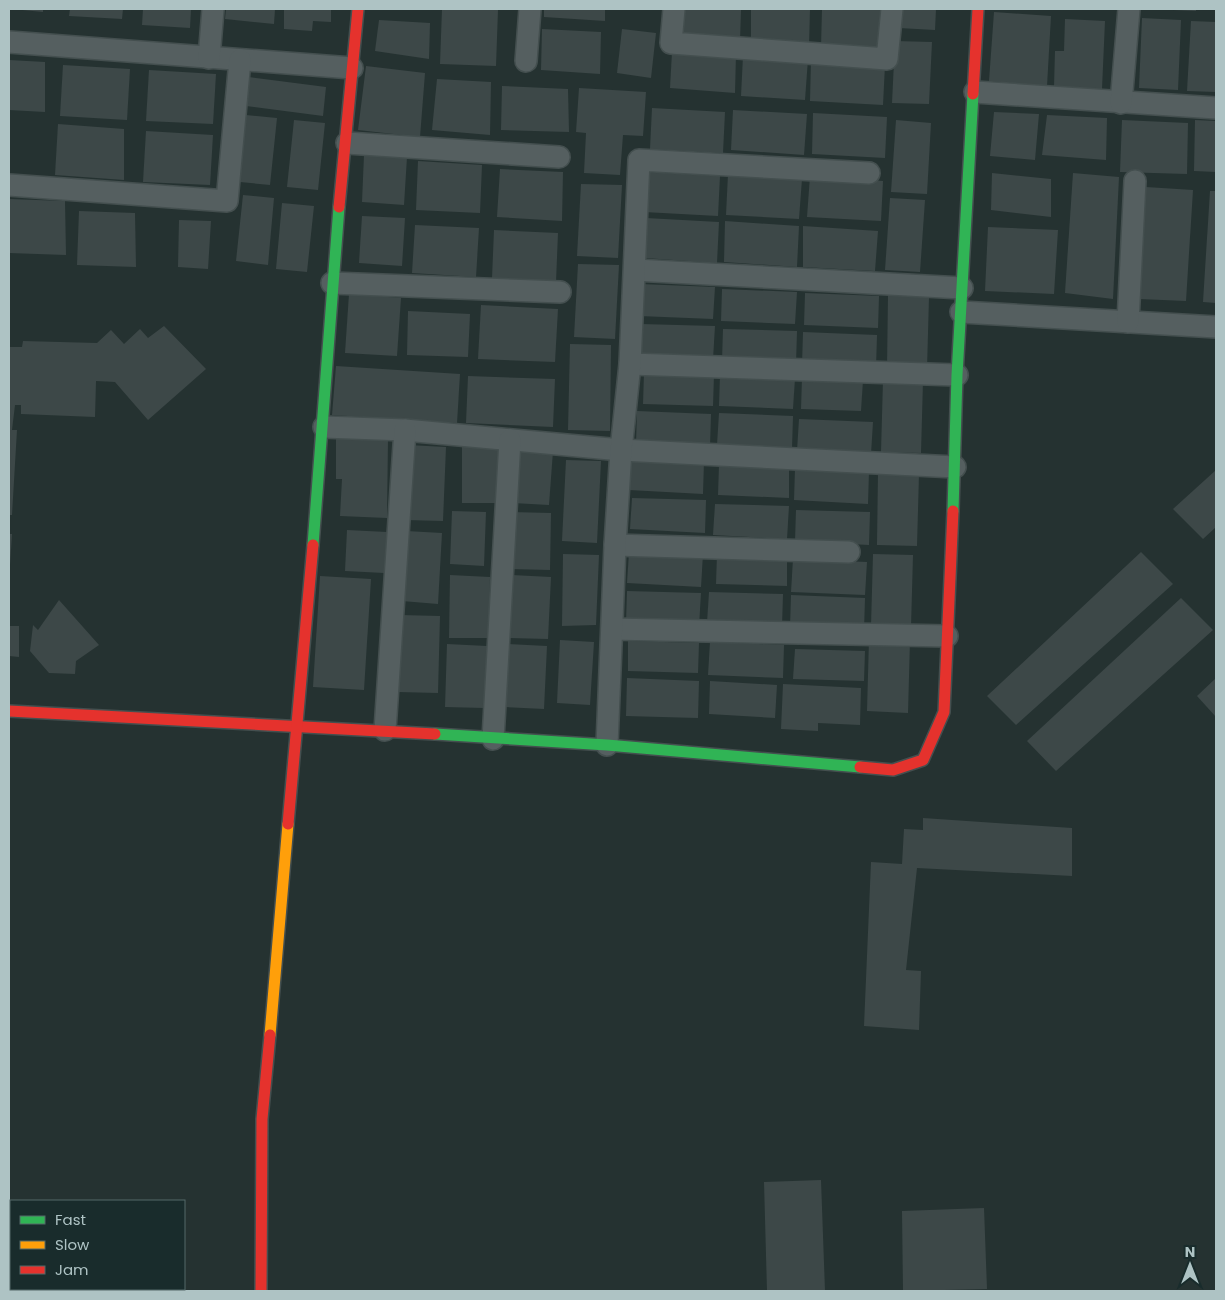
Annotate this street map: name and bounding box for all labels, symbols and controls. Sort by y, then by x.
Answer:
legend [10,1200,185,1290]
text: Fast [55,1209,86,1230]
text: Slow [55,1234,90,1255]
north arrow [1165,1240,1215,1290]
text: N [1185,1242,1195,1262]
text: Jam [55,1259,89,1280]

